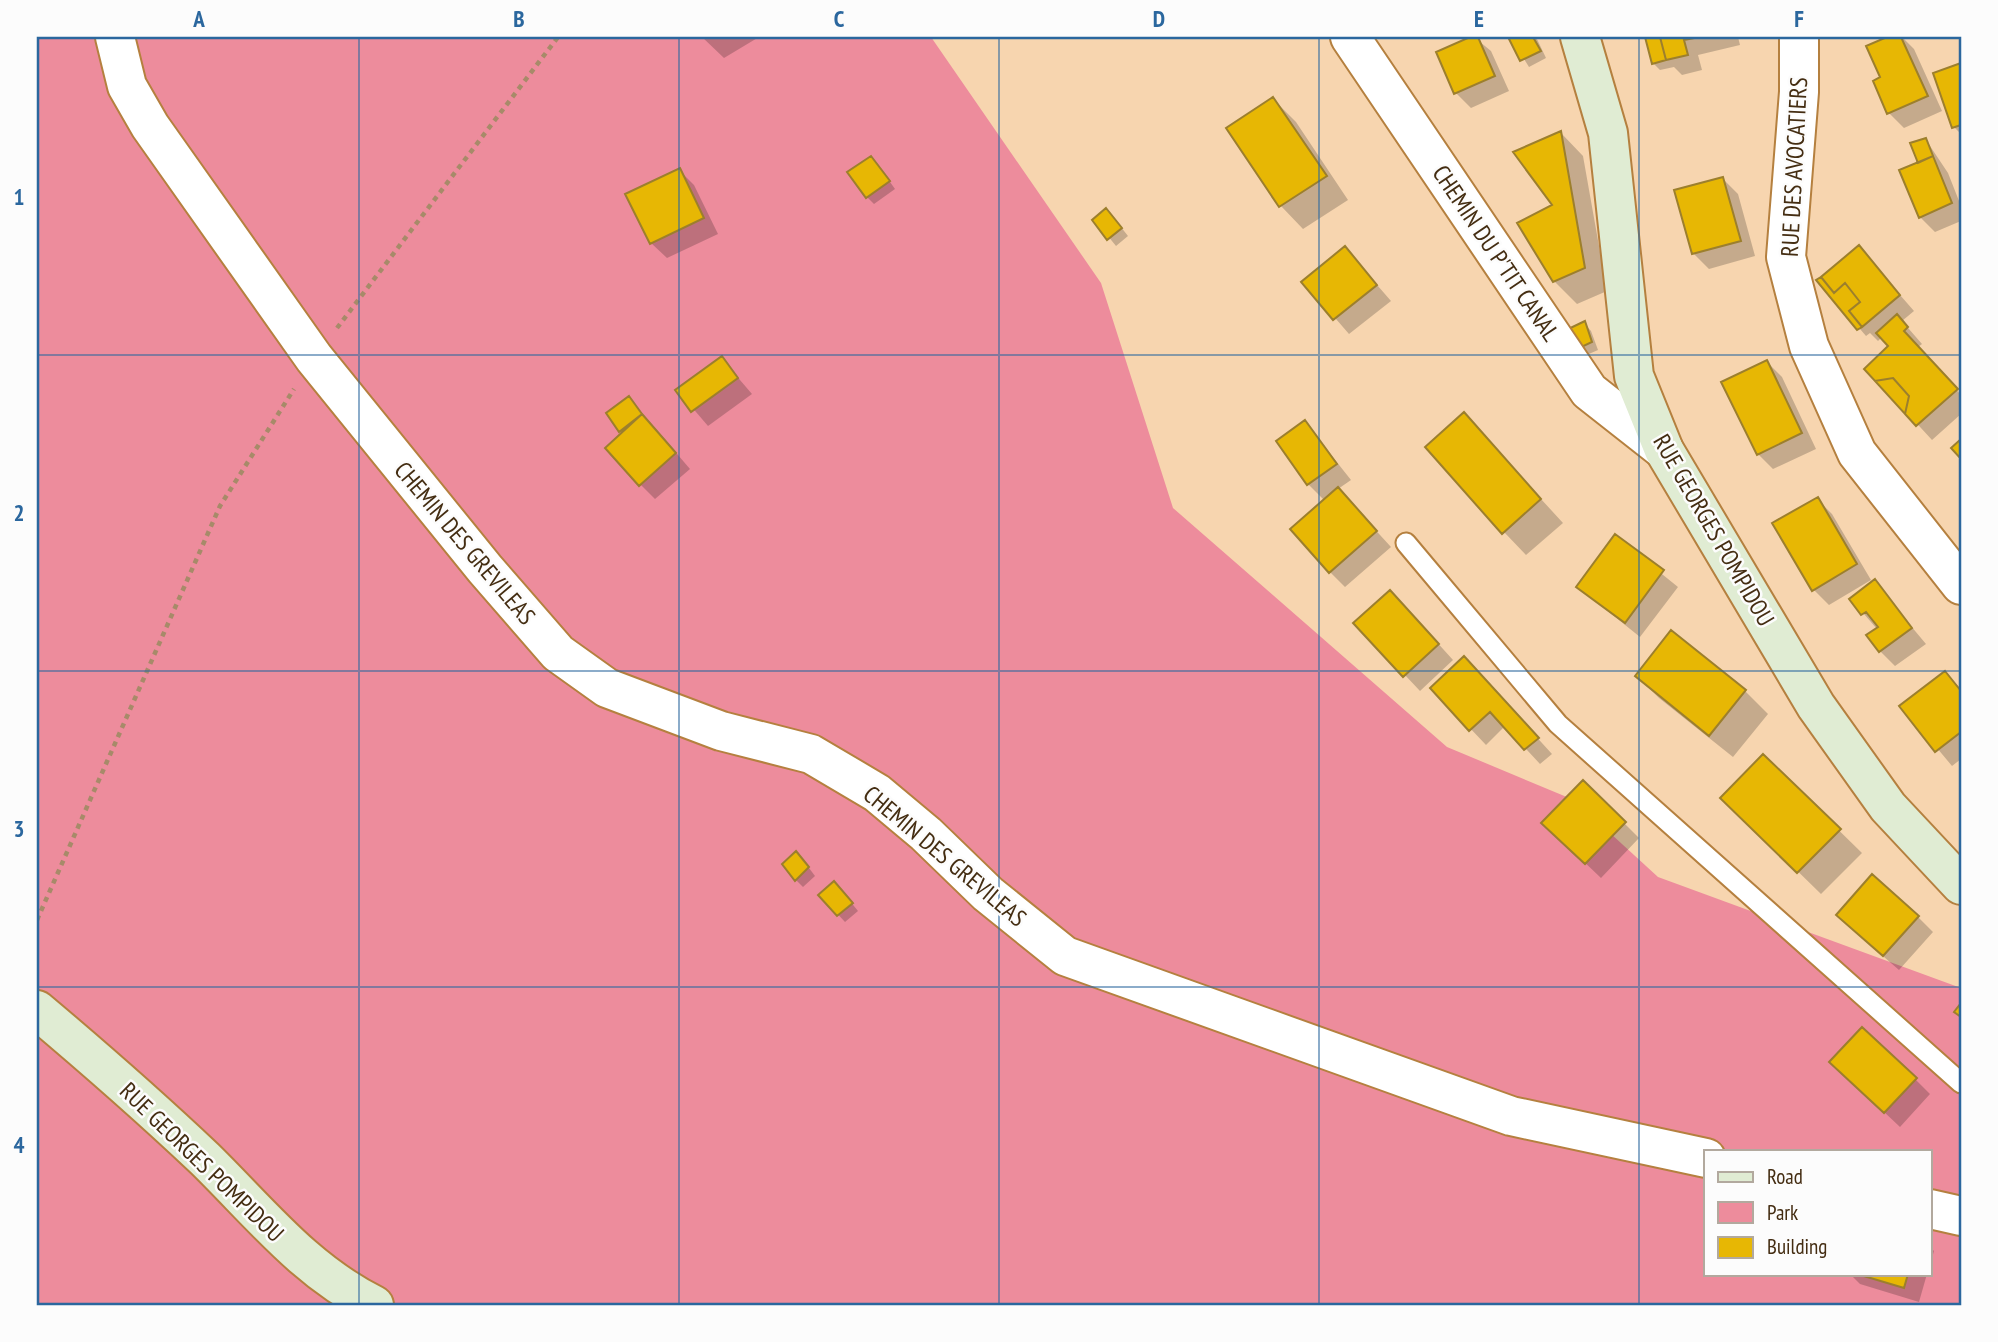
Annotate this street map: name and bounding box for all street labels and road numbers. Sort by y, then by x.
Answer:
street label: RUE DES AVOCATIERS [1774,76,1814,258]
street label: CHEMIN DU P'TIT CANAL [1426,159,1566,347]
street label: RUE GEORGES POMPIDOU [1646,428,1782,632]
street label: CHEMIN DES GREVILEAS [388,455,542,631]
street label: CHEMIN DES GREVILEAS [857,779,1033,933]
street label: RUE GEORGES POMPIDOU [113,1076,291,1248]

